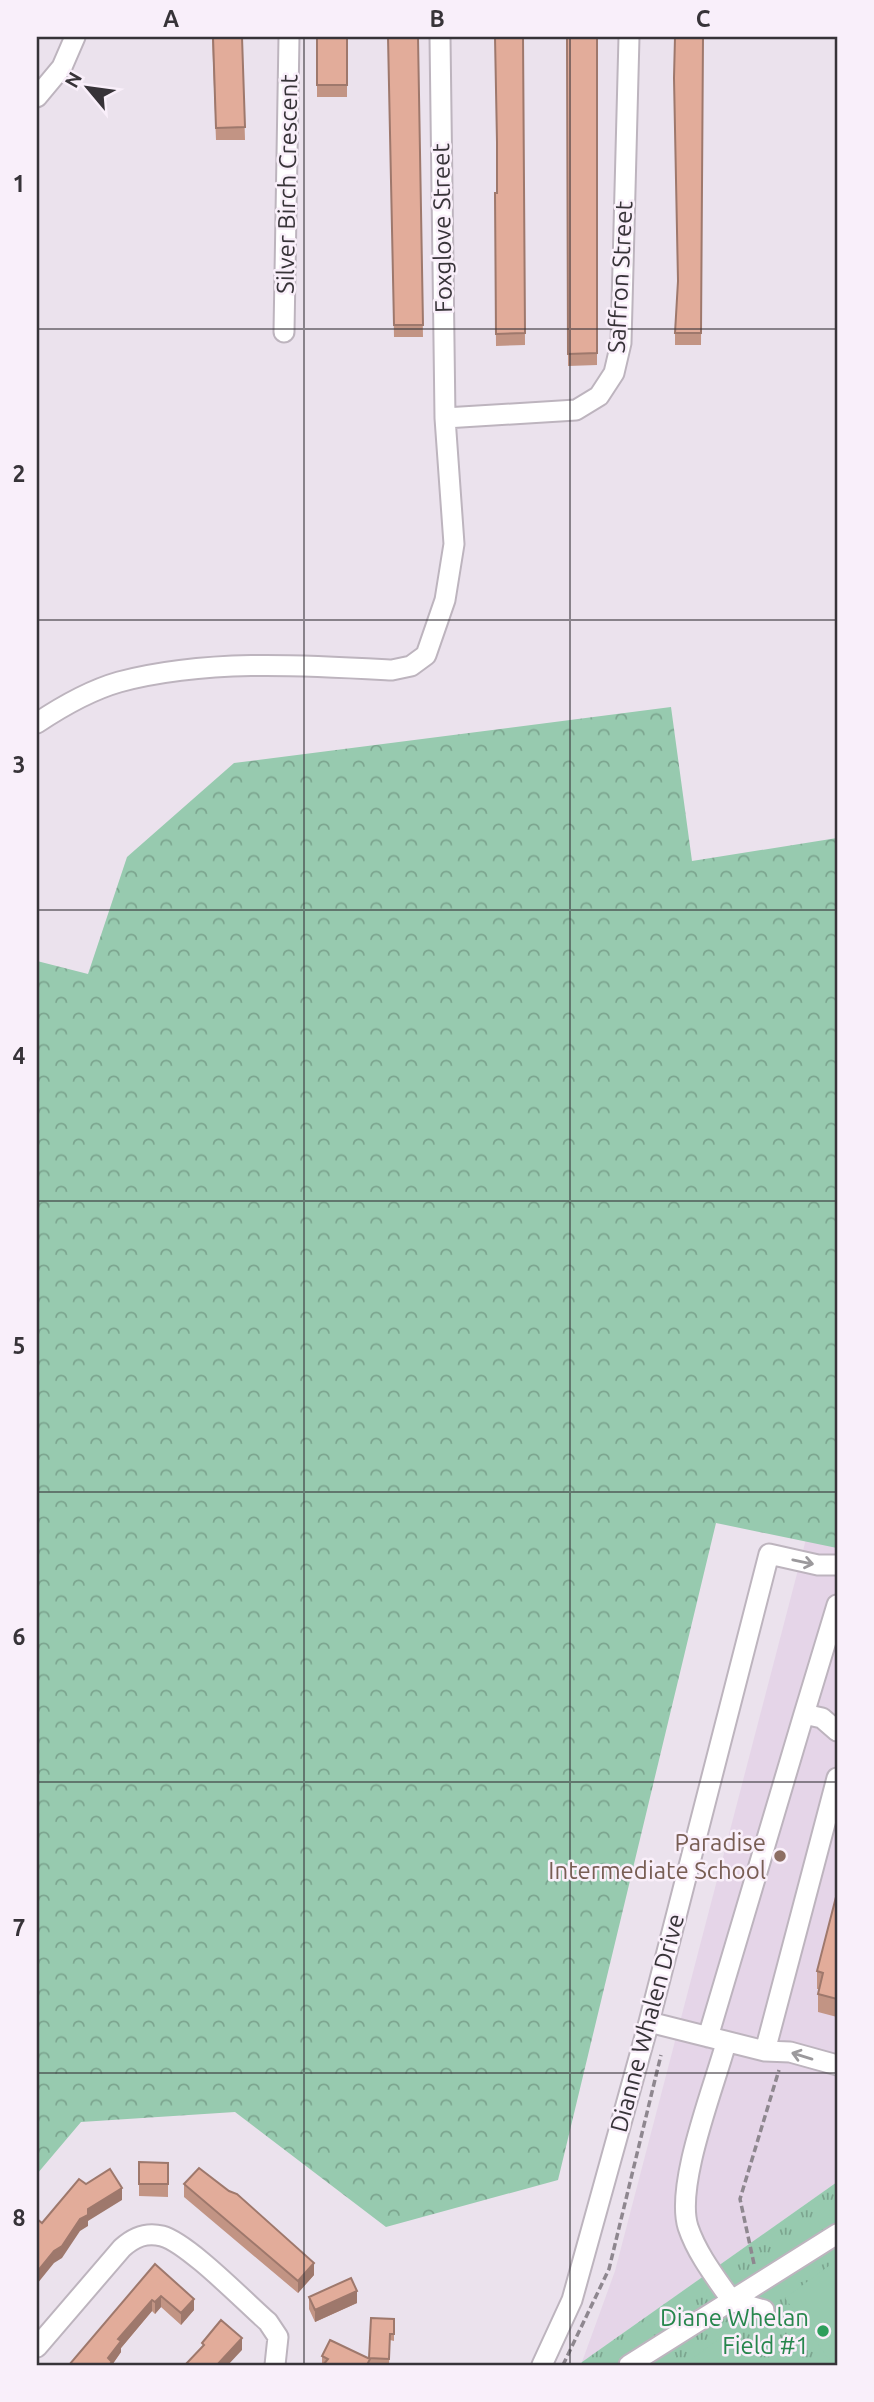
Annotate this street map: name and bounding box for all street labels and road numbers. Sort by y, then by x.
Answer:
street label: Silver Birch Crescent [272,73,302,294]
street label: Foxglove Street [427,142,457,313]
street label: Saffron Street [603,200,638,354]
street label: Dianne Whalen Drive [605,1911,689,2135]

